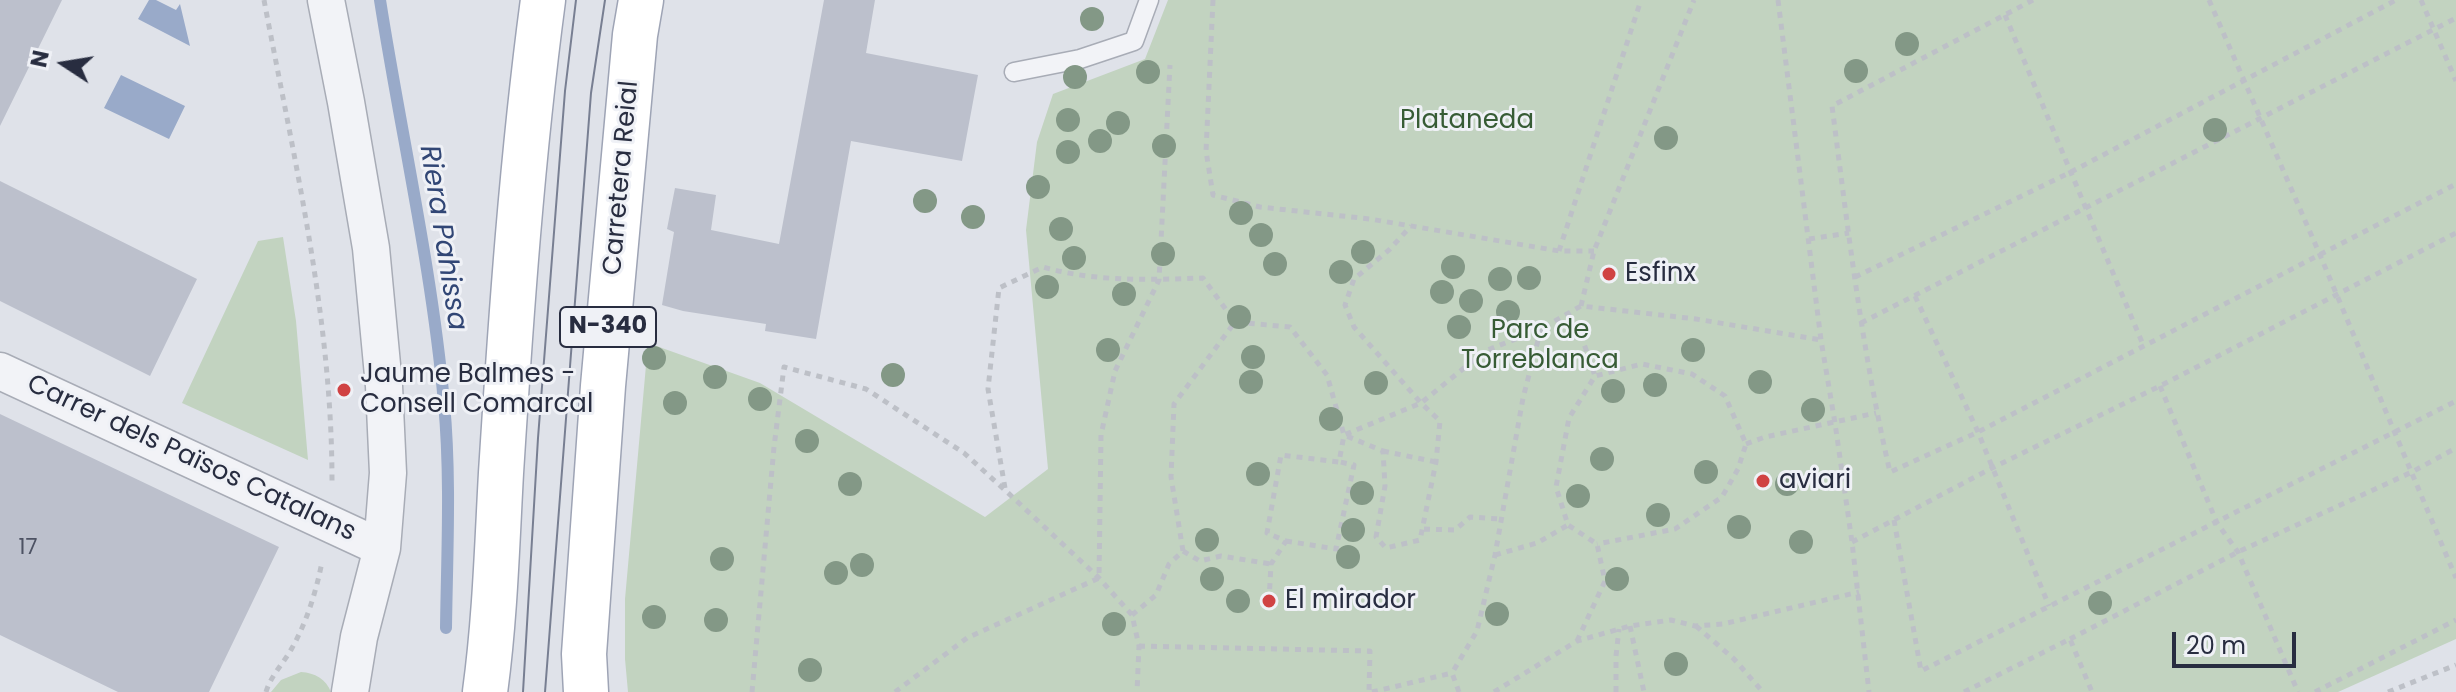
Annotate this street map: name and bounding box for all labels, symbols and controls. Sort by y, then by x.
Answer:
north arrow [24,24,104,104]
text: N [23,48,57,70]
street label: Carretera Reial [598,79,646,277]
park label: Plataneda [1400,105,1534,137]
water label: Riera Pahissa [411,143,473,333]
place label: Esfinx [1625,258,1696,290]
marker: Esfinx [1600,265,1618,283]
road number: N-340 [560,307,656,347]
park label: Parc de Torreblanca [1461,315,1619,376]
place label: Jaume Balmes - Consell Comarcal [360,359,593,420]
street label: Carrer dels Països Catalans [22,369,360,549]
marker: Jaume Balmes - Consell Comarcal [335,381,353,399]
place label: aviari [1779,465,1851,497]
marker: aviari [1754,472,1772,490]
house number: 17 [18,535,38,561]
place label: El mirador [1285,585,1416,617]
marker: El mirador [1260,592,1278,610]
scale bar [2176,616,2300,666]
text: 20 m [2186,629,2246,662]

